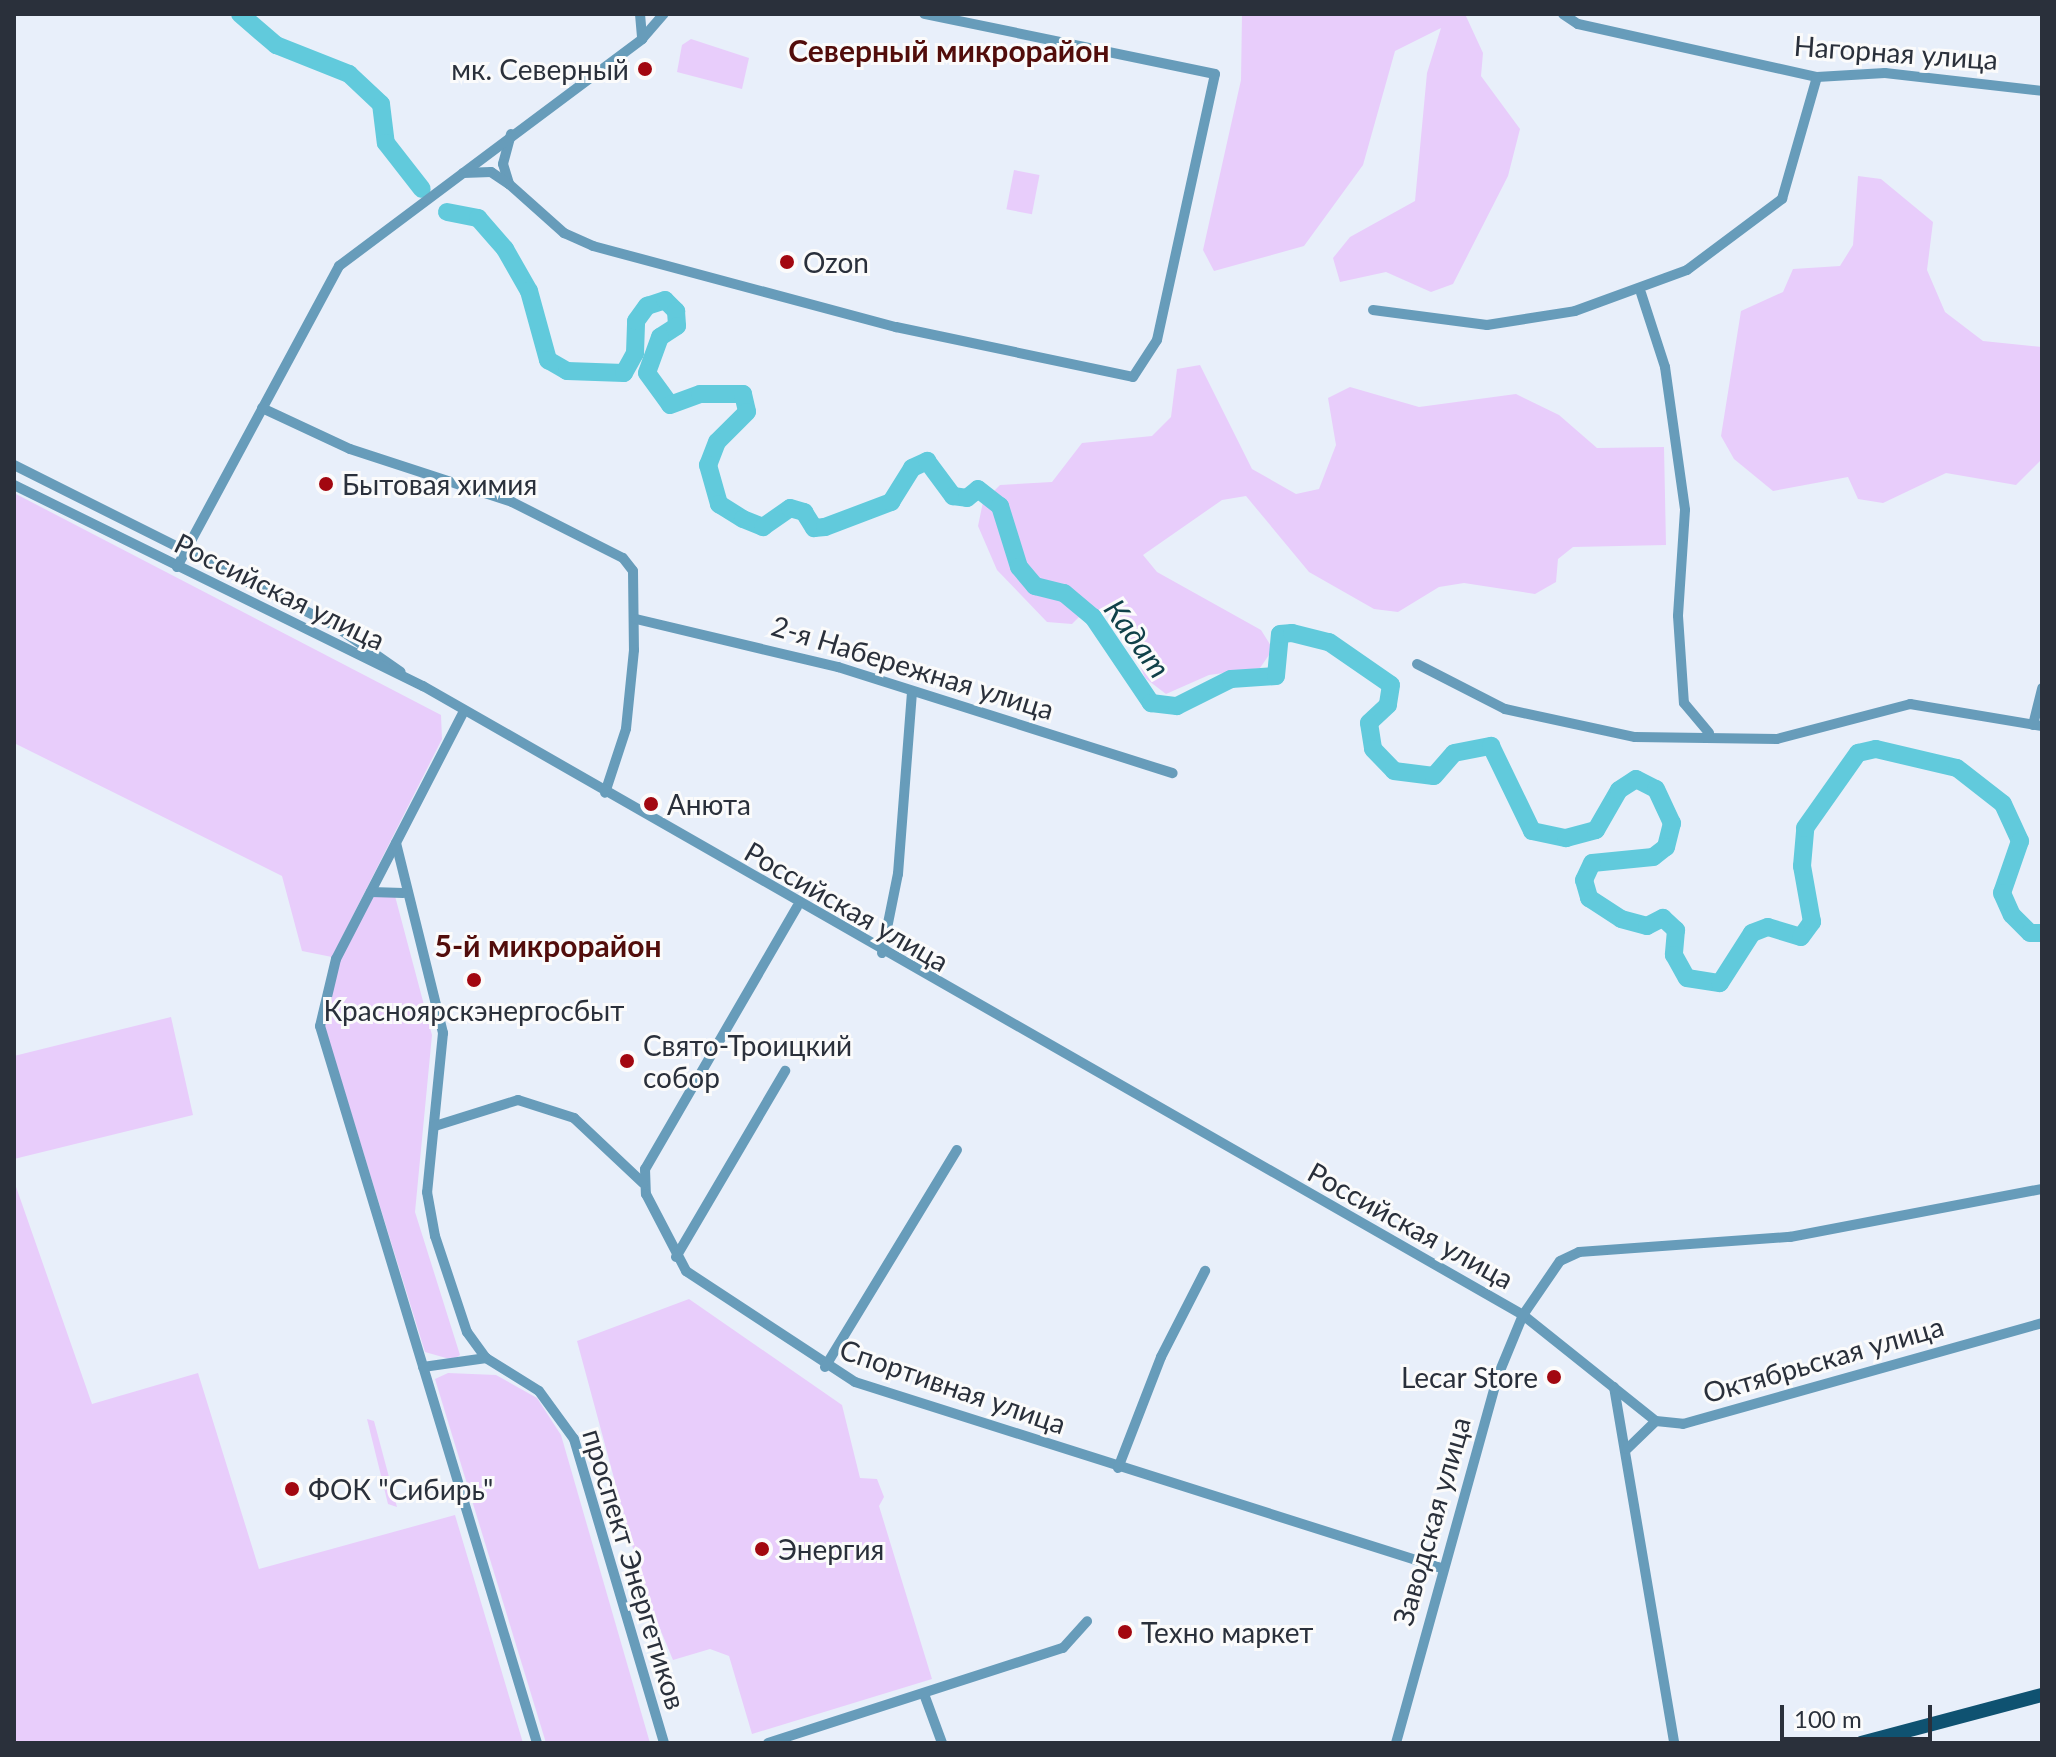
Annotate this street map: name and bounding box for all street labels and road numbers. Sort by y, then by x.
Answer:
street label: Нагорная улица [1793,28,1999,76]
street label: Российская улица [169,526,391,656]
street label: 2-я Набережная улица [768,608,1058,726]
street label: Российская улица [739,834,955,978]
street label: Российская улица [1302,1155,1520,1295]
street label: Октябрьская улица [1699,1309,1947,1409]
street label: Спортивная улица [836,1332,1070,1440]
street label: Заводская улица [1385,1413,1477,1629]
street label: проспект Энергетиков [576,1425,694,1713]

